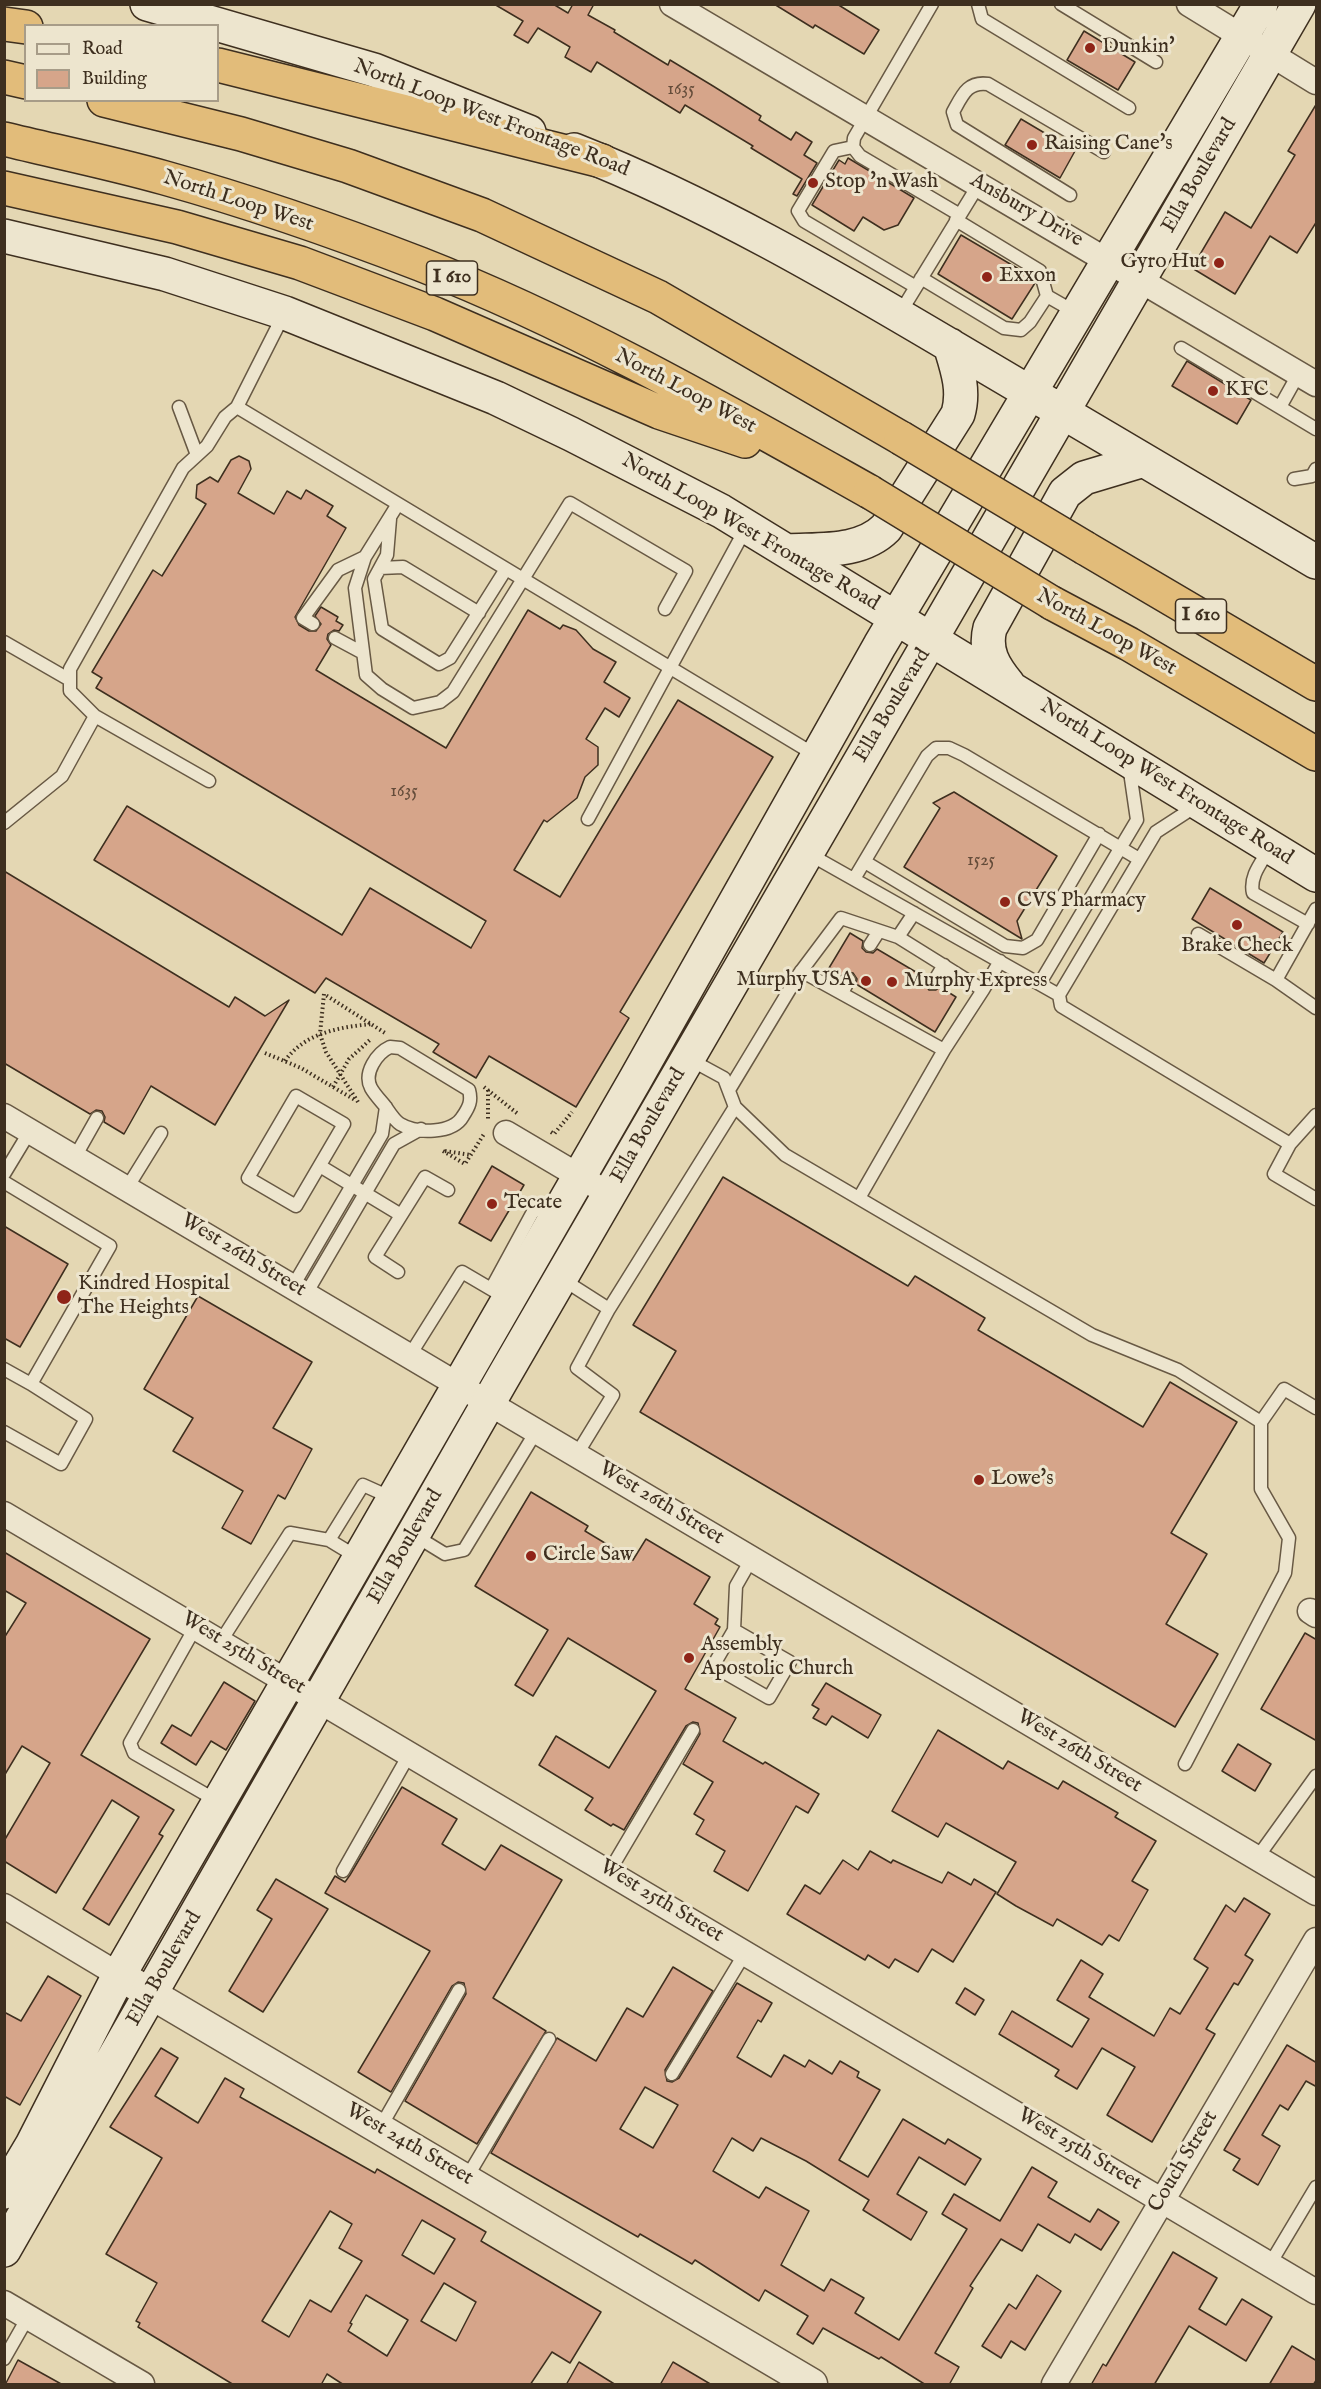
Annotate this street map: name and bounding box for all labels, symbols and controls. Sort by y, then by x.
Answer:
legend [24,24,219,102]
place label: Dunkin' [1102,35,1175,61]
text: Road [82,38,123,61]
marker: Dunkin' [1083,41,1097,55]
street label: North Loop West Frontage Road [349,55,633,183]
text: Building [82,68,147,91]
house number: 1635 [667,79,695,101]
street label: Ella Boulevard [1157,114,1243,238]
place label: Raising Cane's [1044,132,1173,158]
marker: Raising Cane's [1025,138,1039,152]
street label: North Loop West [160,166,316,238]
street label: Ansbury Drive [965,169,1087,253]
place label: Stop 'n Wash [825,170,938,196]
marker: Stop 'n Wash [806,176,820,190]
place label: Gyro Hut [1121,250,1207,276]
marker: Gyro Hut [1212,256,1226,270]
road number: I 610 [426,261,478,295]
place label: Exxon [999,264,1056,290]
marker: Exxon [980,270,994,284]
street label: North Loop West [610,344,760,440]
place label: KFC [1225,378,1269,404]
marker: KFC [1206,384,1220,398]
street label: North Loop West Frontage Road [617,449,883,617]
street label: North Loop West [1031,584,1181,682]
road number: I 610 [1176,599,1226,633]
street label: Ella Boulevard [849,645,937,767]
street label: North Loop West Frontage Road [1035,695,1297,871]
house number: 1635 [390,781,418,803]
house number: 1525 [967,850,995,872]
place label: CVS Pharmacy [1017,889,1146,915]
marker: CVS Pharmacy [998,895,1012,909]
marker: Brake Check [1230,918,1244,932]
place label: Brake Check [1181,934,1293,960]
place label: Murphy USA [736,968,854,994]
place label: Murphy Express [904,969,1047,995]
marker: Murphy USA [859,974,873,988]
marker: Murphy Express [885,975,899,989]
street label: Ella Boulevard [606,1064,692,1188]
place label: Tecate [504,1191,562,1217]
marker: Tecate [485,1197,499,1211]
street label: West 26th Street [176,1209,310,1303]
place label: Kindred Hospital The Heights [78,1272,230,1322]
marker: Kindred Hospital The Heights [55,1288,73,1306]
street label: West 26th Street [594,1457,728,1551]
place label: Lowe's [991,1467,1054,1493]
marker: Lowe's [972,1473,986,1487]
street label: Ella Boulevard [363,1485,449,1609]
place label: Circle Saw [543,1543,633,1569]
marker: Circle Saw [524,1549,538,1563]
street label: West 25th Street [176,1607,310,1701]
place label: Assembly Apostolic Church [701,1633,853,1683]
marker: Assembly Apostolic Church [682,1651,696,1665]
street label: West 26th Street [1012,1705,1146,1799]
street label: West 25th Street [594,1855,728,1949]
street label: Ella Boulevard [122,1907,208,2031]
street label: West 24th Street [341,2098,477,2192]
street label: West 25th Street [1012,2103,1146,2197]
street label: Couch Street [1144,2107,1224,2217]

